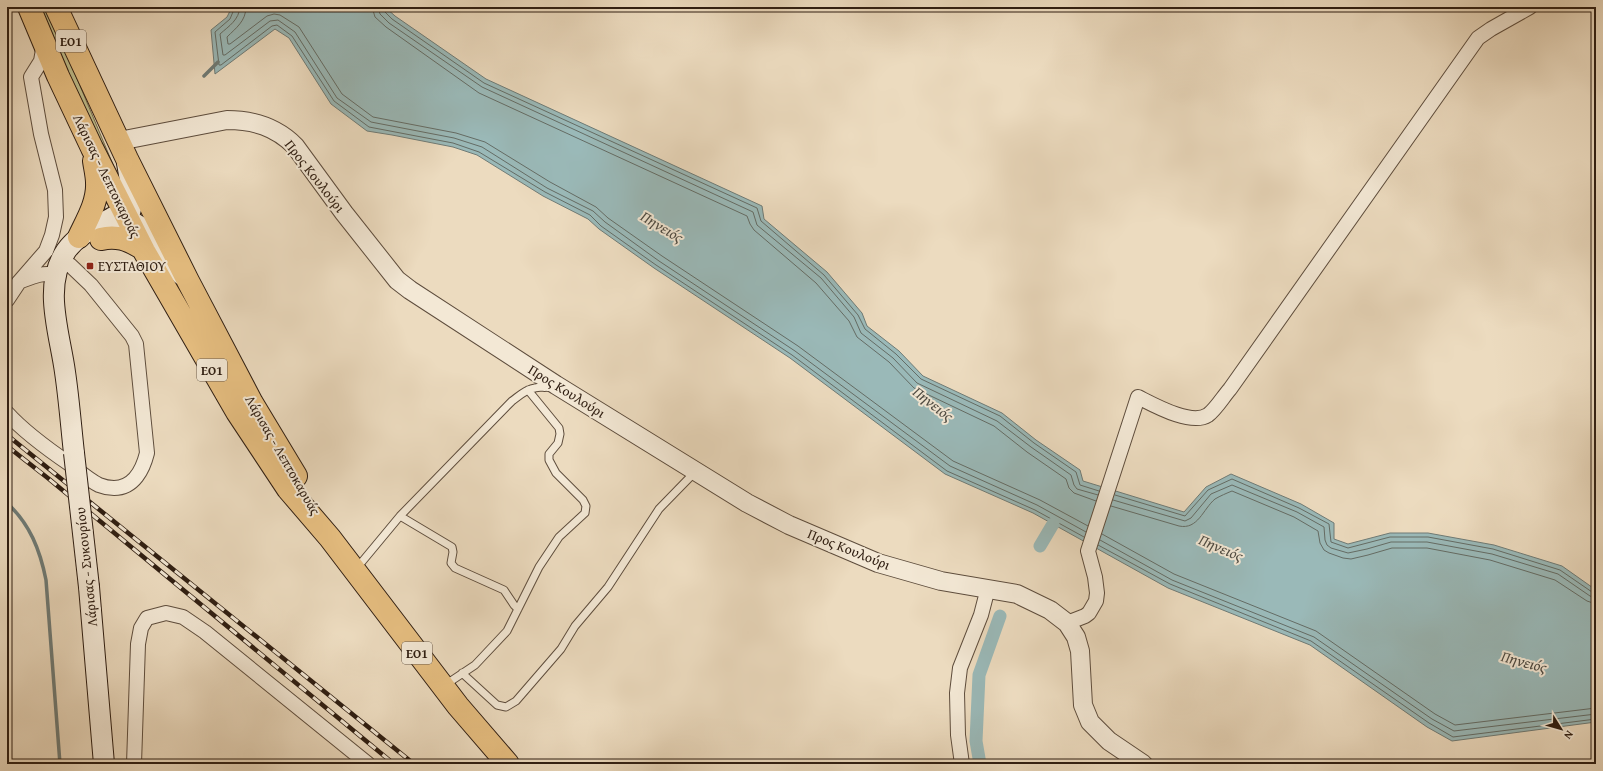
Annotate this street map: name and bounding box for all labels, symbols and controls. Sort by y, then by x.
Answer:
road number: ΕΟ1 [56,30,86,52]
street label: Λάρισας - Λεπτοκαρυάς [68,111,146,241]
street label: Προς Κουλούρι [280,135,350,217]
water label: Πηνειός [636,205,688,248]
place label: ΕΥΣΤΑΘΙΟΥ [98,256,166,276]
marker: ΕΥΣΤΑΘΙΟΥ [85,261,95,271]
road number: ΕΟ1 [197,359,227,381]
street label: Προς Κουλούρι [525,359,610,423]
water label: Πηνειός [908,380,959,427]
street label: Λάρισας - Λεπτοκαρυάς [240,391,326,519]
street label: Λάρισας - Συκουρίου [70,506,102,628]
street label: Προς Κουλούρι [805,523,894,575]
water label: Πηνειός [1195,528,1247,567]
road number: ΕΟ1 [402,642,432,664]
water label: Πηνειός [1498,645,1550,678]
north arrow [1541,709,1581,749]
text: N [1560,727,1578,743]

